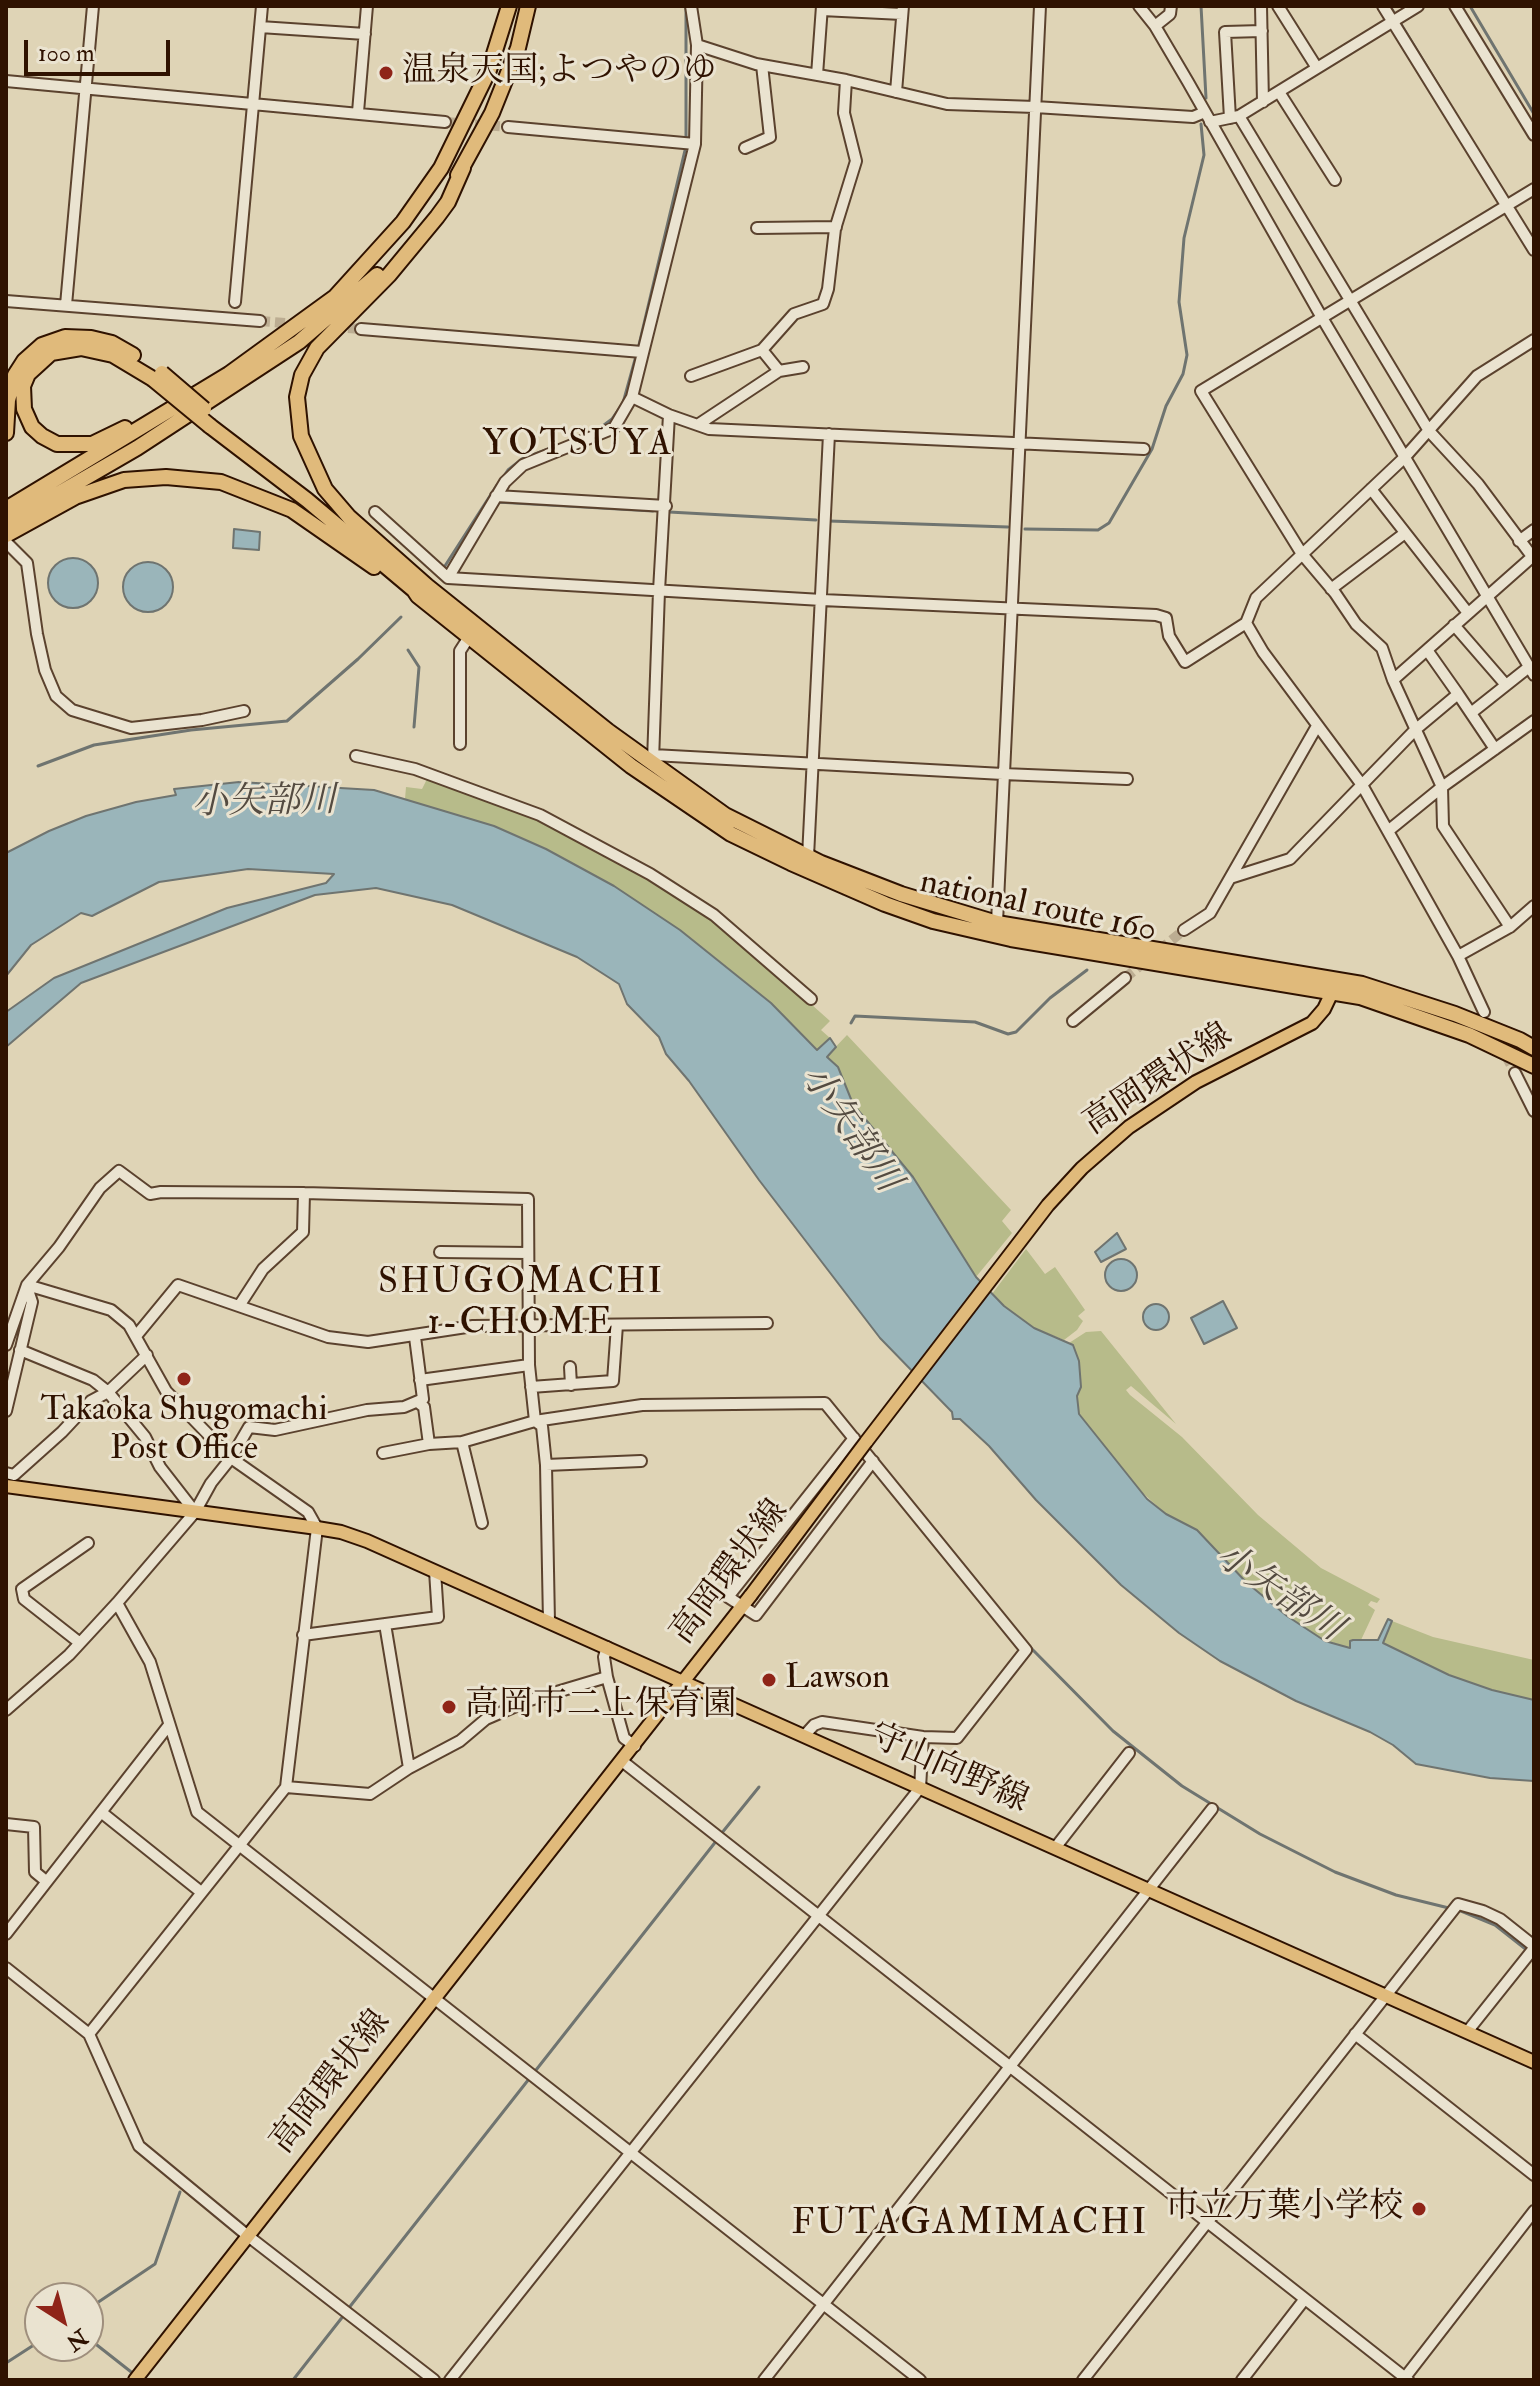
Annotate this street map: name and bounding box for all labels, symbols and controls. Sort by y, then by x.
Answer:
scale bar [28,24,174,74]
text: 100 m [38,38,95,69]
place label: 温泉天国;よつやのゆ [402,53,717,93]
marker: 温泉天国;よつやのゆ [377,64,395,82]
district label: YOTSUYA [483,424,673,468]
water label: 小矢部川 [192,781,336,827]
street label: national route 160 [916,863,1160,953]
street label: 高岡環状線 [1077,1017,1241,1145]
water label: 小矢部川 [790,1059,908,1201]
district label: SHUGOMACHI 1-CHOME [378,1262,664,1347]
marker: Takaoka Shugomachi Post Office [175,1370,193,1388]
place label: Takaoka Shugomachi Post Office [41,1392,327,1472]
street label: 高岡環状線 [664,1493,798,1653]
water label: 小矢部川 [1206,1536,1350,1652]
place label: Lawson [785,1660,890,1700]
marker: Lawson [760,1671,778,1689]
place label: 高岡市二上保育園 [465,1687,737,1727]
marker: 高岡市二上保育園 [440,1698,458,1716]
street label: 守山向野線 [862,1717,1034,1823]
street label: 高岡環状線 [264,2003,400,2163]
place label: 市立万葉小学校 [1165,2189,1403,2229]
marker: 市立万葉小学校 [1410,2200,1428,2218]
district label: FUTAGAMIMACHI [792,2203,1148,2247]
north arrow [24,2282,104,2362]
text: N [61,2323,93,2357]

